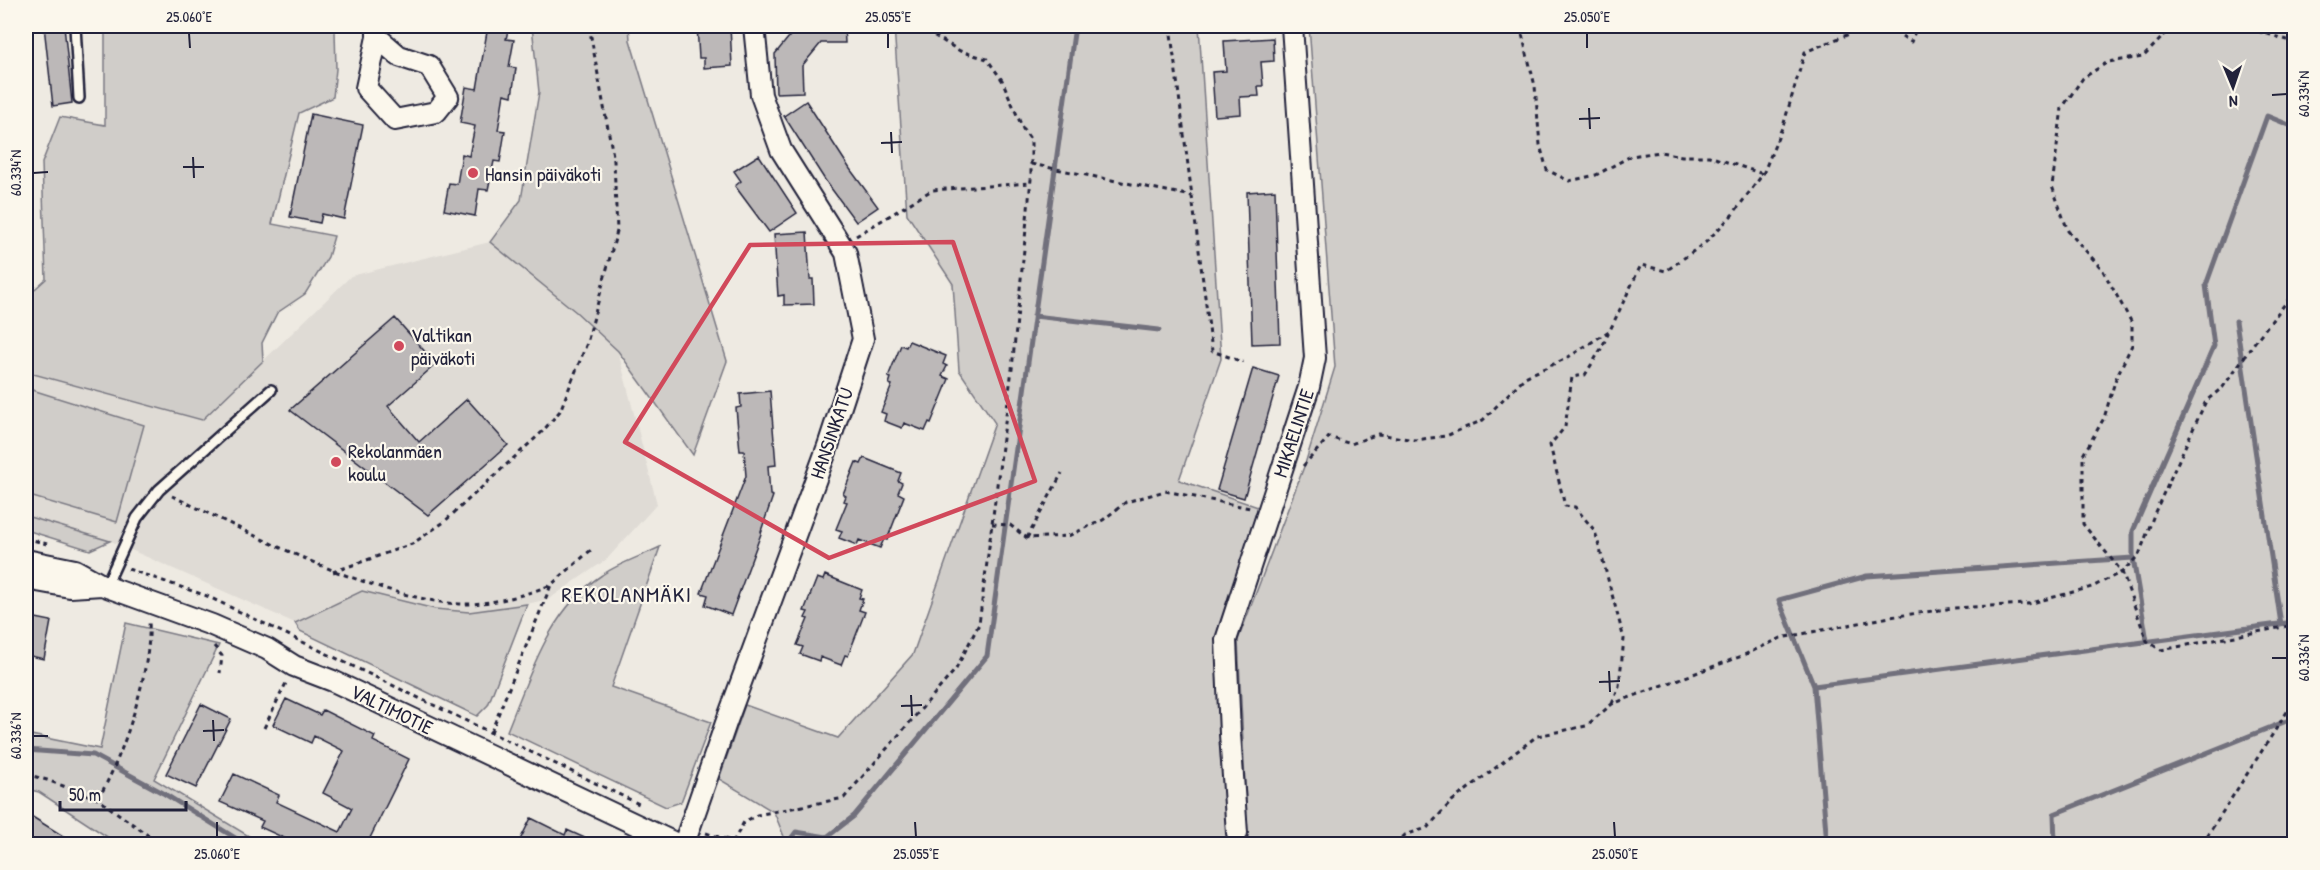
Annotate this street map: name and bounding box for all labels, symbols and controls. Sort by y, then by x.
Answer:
text: 25.060°E [166,6,212,27]
text: 25.055°E [865,6,911,27]
text: 25.050°E [1564,6,1611,27]
north arrow [2203,57,2263,117]
text: 60.334°N [2293,71,2314,117]
text: N [2228,91,2238,113]
text: 60.334°N [5,150,26,196]
place label: Hansin päiväkoti [485,160,602,187]
marker: Hansin päiväkoti [466,166,480,180]
place label: Valtikan päiväkoti [411,321,475,371]
marker: Valtikan päiväkoti [392,339,406,353]
street label: HANSINKATU [803,384,859,482]
street label: MIKAELINTIE [1266,385,1320,481]
place label: Rekolanmäen koulu [348,437,442,487]
marker: Rekolanmäen koulu [329,455,343,469]
district label: REKOLANMÄKI [561,579,693,609]
text: 60.336°N [2293,635,2314,681]
street label: VALTIMOTIE [346,677,438,741]
text: 60.336°N [5,713,26,759]
scale bar [60,774,186,812]
text: 50 m [69,782,101,807]
text: 25.060°E [194,843,240,864]
text: 25.055°E [893,843,939,864]
text: 25.050°E [1592,843,1639,864]

